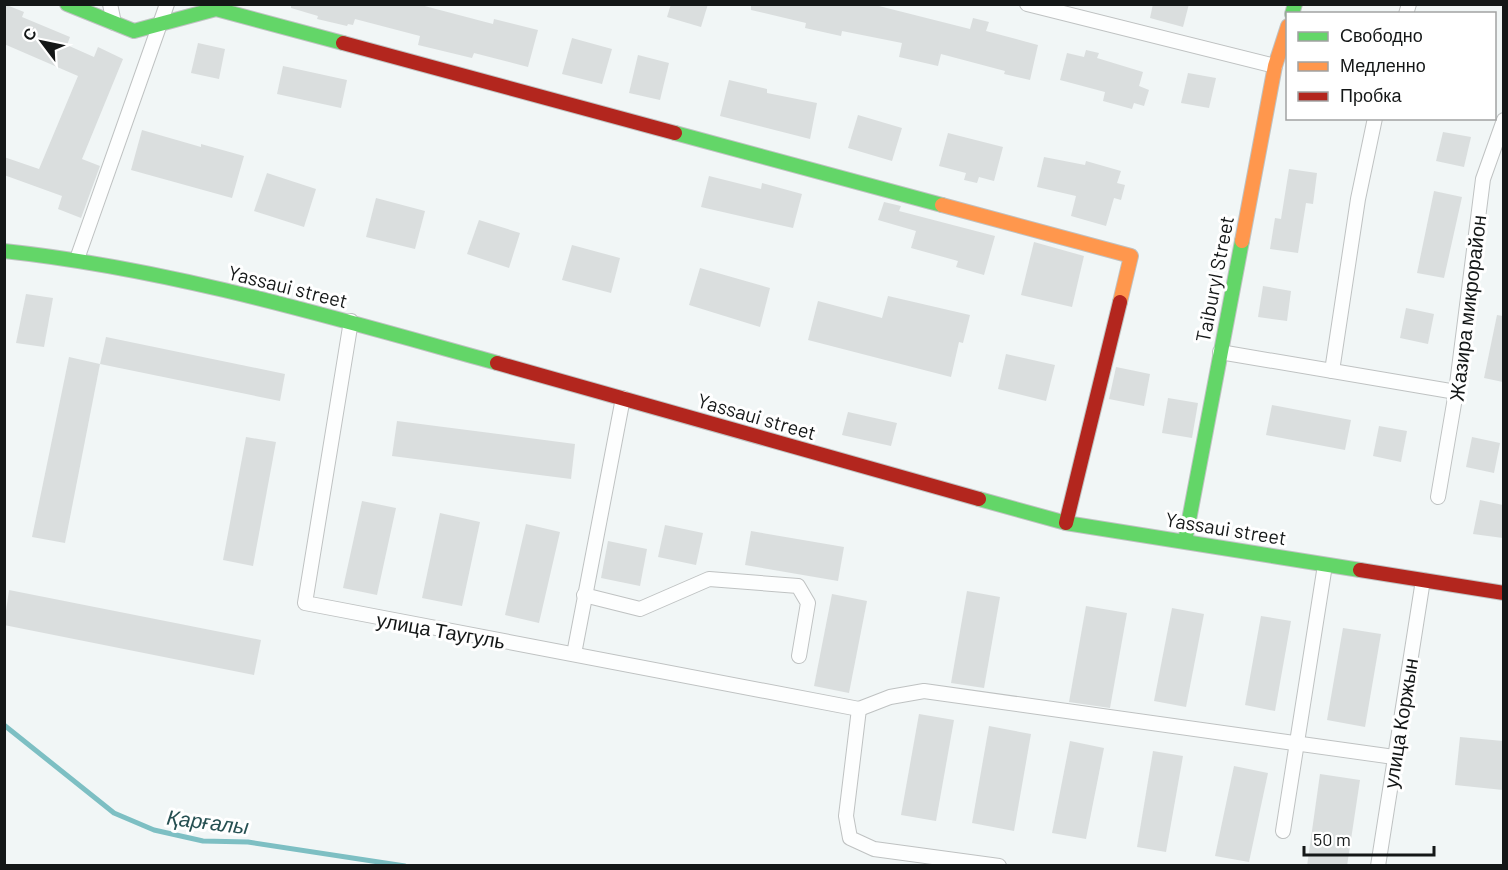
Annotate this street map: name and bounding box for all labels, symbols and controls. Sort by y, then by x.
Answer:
north arrow [12,12,72,72]
legend [1286,12,1496,120]
text: С [18,23,40,44]
text: Свободно [1340,24,1423,46]
text: Медленно [1340,54,1426,76]
text: Пробка [1340,84,1403,106]
street label: Жазира микрорайон [1444,213,1490,403]
street label: Taiburyl Street [1190,214,1238,344]
street label: Yassaui street [226,260,350,312]
street label: Yassaui street [695,388,819,444]
street label: Yassaui street [1164,507,1288,549]
street label: улица Таугуль [375,607,507,653]
street label: улица Коржын [1378,656,1422,790]
water label: Қарғалы [166,804,251,838]
scale bar [1304,819,1434,857]
text: 50 m [1313,828,1351,850]

